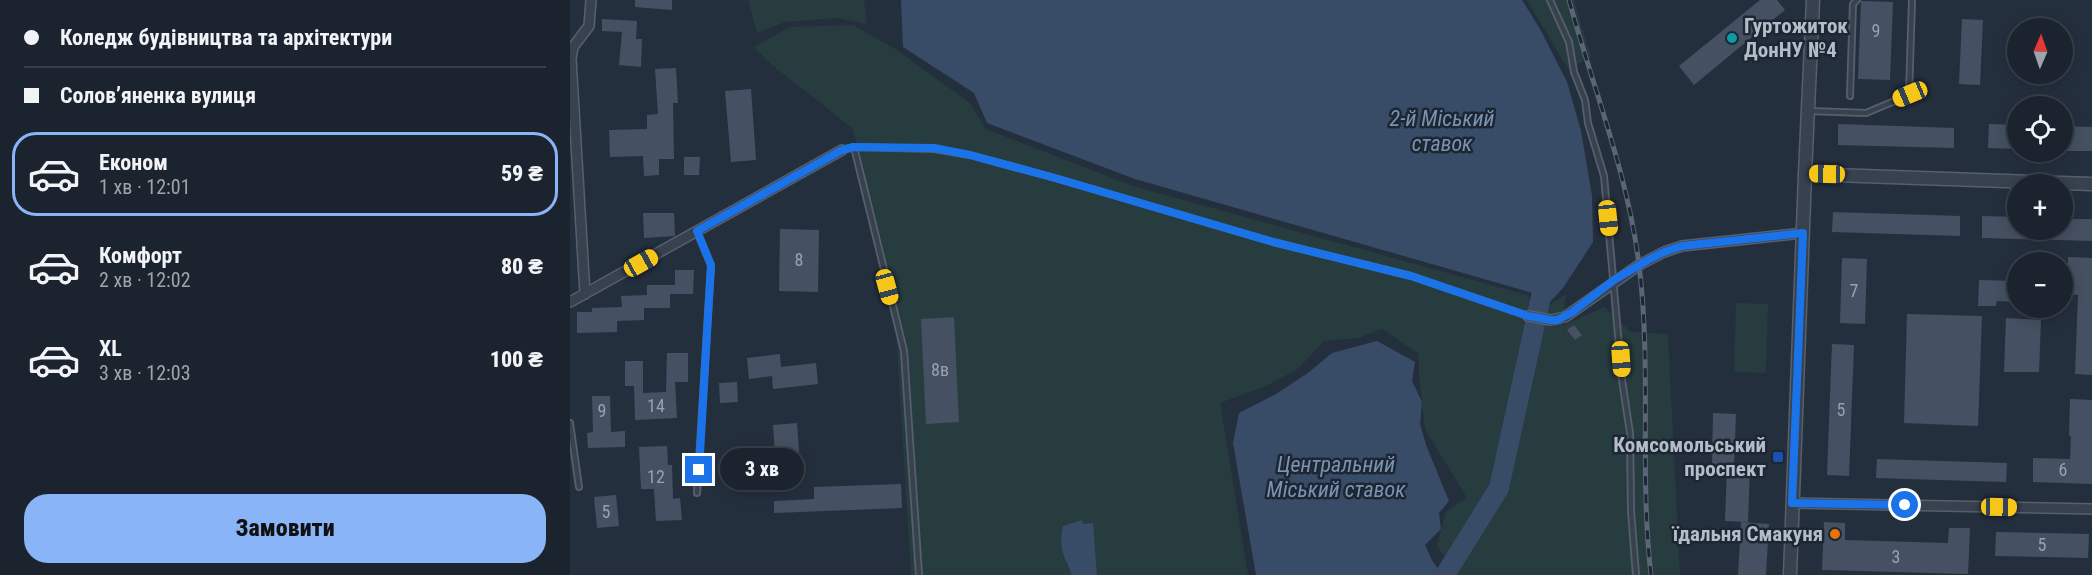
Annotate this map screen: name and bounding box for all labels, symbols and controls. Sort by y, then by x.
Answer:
place label: Гуртожиток ДонНУ №4 [1744,14,1848,62]
north arrow [2007,18,2073,84]
map controls [2007,18,2073,318]
house number: 9 [1872,20,1880,41]
text: Коледж будівництва та архітектури [60,25,392,50]
marker: Гуртожиток ДонНУ №4 [1725,31,1739,45]
car [1890,79,1930,109]
text: Солов’яненка вулиця [60,83,256,108]
button: locate [2007,96,2073,162]
water label: 2-й Міський ставок [1390,106,1495,156]
icon: car [27,147,81,201]
text: Економ [99,150,168,175]
text: 59 ₴ [501,161,543,186]
car [1809,165,1845,183]
button: + [2007,174,2073,240]
text: 1 хв · 12:01 [99,175,191,199]
car [1597,199,1619,237]
icon: car [27,240,81,294]
text: Комфорт [99,243,182,268]
car [621,246,661,280]
house number: 8 [795,249,803,270]
button: − [2007,252,2073,318]
text: 80 ₴ [501,254,543,279]
car [874,267,900,307]
text: 2 хв · 12:02 [99,268,191,292]
house number: 7 [1850,280,1859,301]
icon: car [27,333,81,387]
text: XL [99,336,122,361]
car [1611,340,1631,378]
text: 100 ₴ [490,347,543,372]
house number: 8в [931,359,949,380]
text: 3 хв · 12:03 [99,361,191,385]
house number: 14 [647,395,665,416]
house number: 5 [1837,399,1846,420]
house number: 9 [598,400,606,421]
place label: Комсомольський проспект [1613,433,1766,481]
callout: 3 хв [720,449,804,491]
marker: Комсомольський проспект [1771,450,1785,464]
water label: Центральний Міський ставок [1267,452,1406,502]
route end [685,456,712,483]
text: 3 хв [745,457,779,481]
house number: 6 [2059,459,2067,480]
house number: 12 [647,466,665,487]
route start [1891,491,1918,518]
button: Замовити [24,494,546,563]
car [1981,498,2017,516]
house number: 5 [602,501,611,522]
place label: їдальня Смакуня [1671,522,1823,546]
marker: їдальня Смакуня [1828,527,1842,541]
house number: 5 [2038,534,2047,555]
house number: 3 [1892,546,1900,567]

